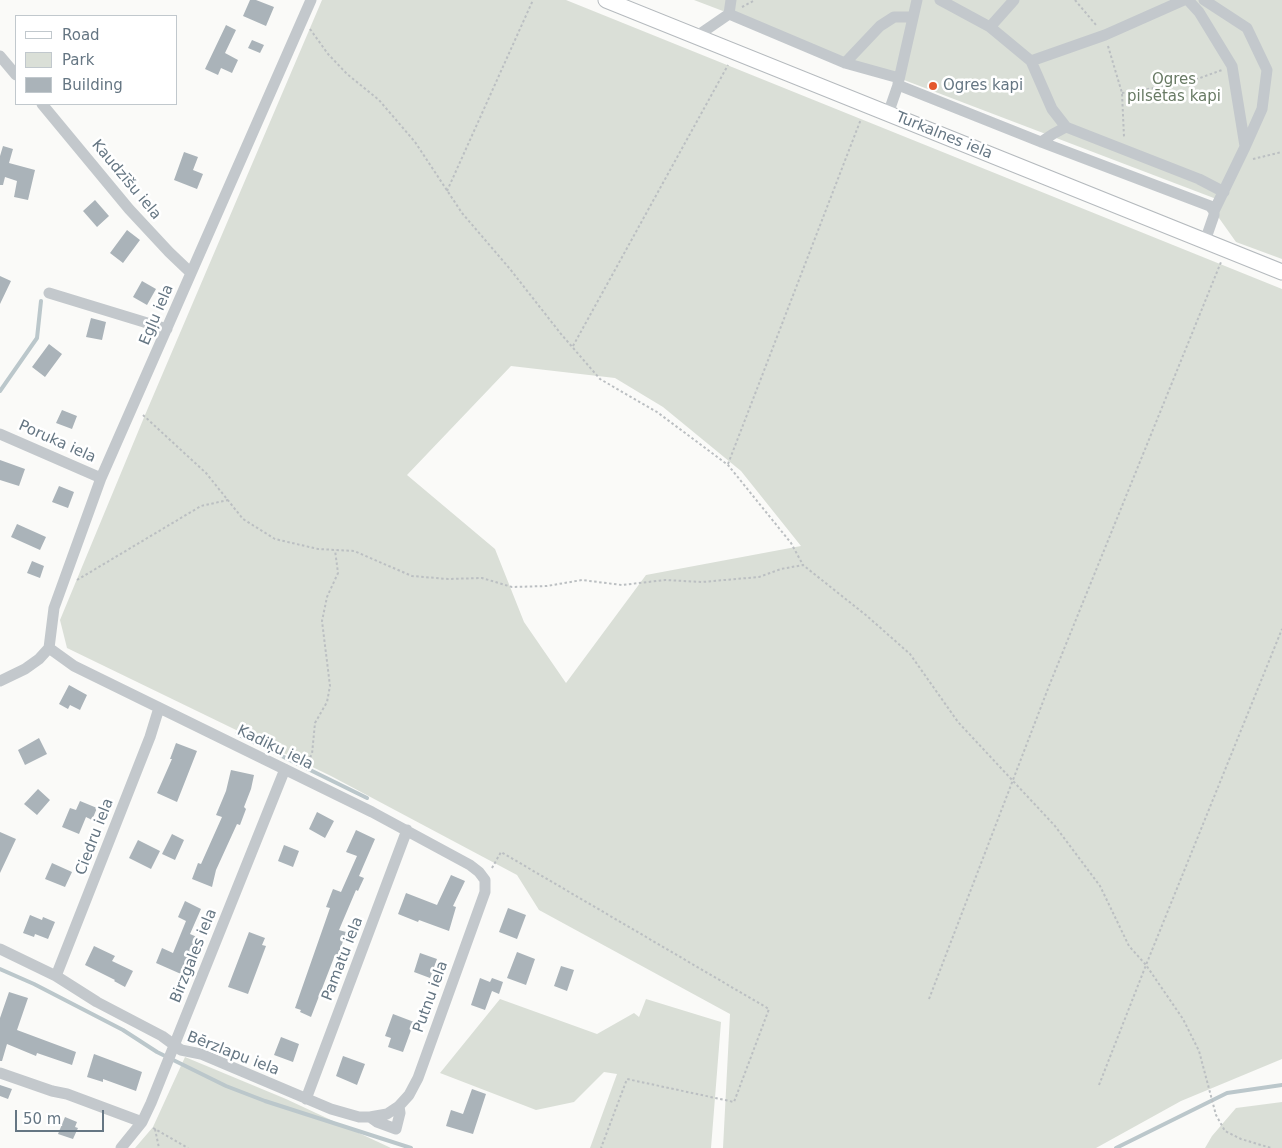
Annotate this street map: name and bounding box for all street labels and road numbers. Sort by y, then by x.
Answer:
street label: Turkalnes iela [893,108,995,164]
street label: Kaudzīšu iela [87,136,165,224]
street label: Egļu iela [136,282,178,348]
street label: Poruka iela [16,417,98,467]
street label: Kadiķu iela [234,722,316,774]
street label: Ciedru iela [72,796,118,878]
street label: Birzgales iela [167,906,221,1006]
street label: Pamatu iela [319,915,367,1003]
street label: Putnu iela [410,959,452,1035]
street label: Bērzlapu iela [184,1028,282,1080]

